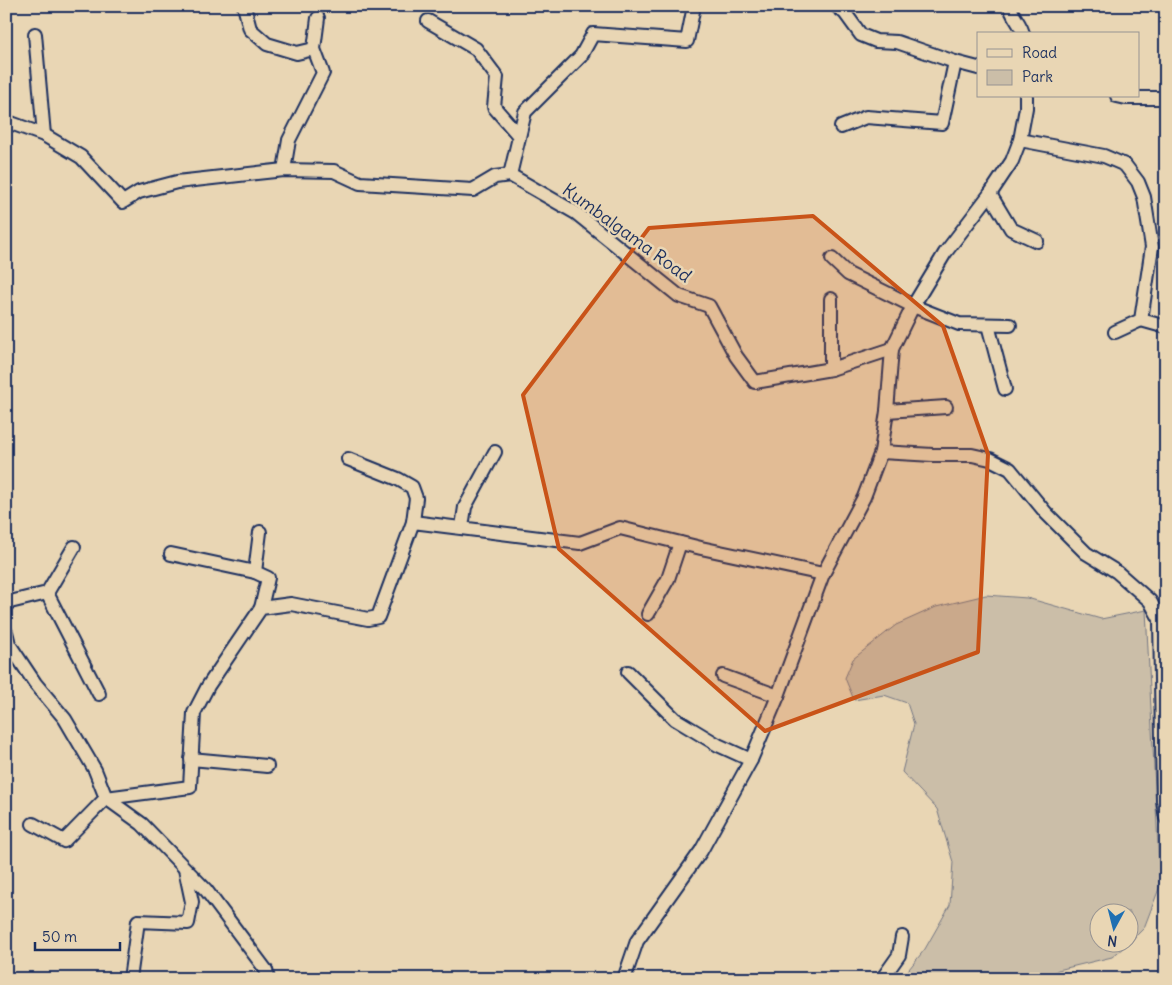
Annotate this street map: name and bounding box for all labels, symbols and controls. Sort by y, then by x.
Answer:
legend [977,32,1140,98]
text: Road [1022,43,1057,62]
text: Park [1022,67,1053,86]
street label: Kumbalgama Road [558,178,697,288]
north arrow [1090,902,1140,952]
scale bar [35,920,120,952]
text: 50 m [42,927,77,946]
text: N [1107,931,1118,950]

